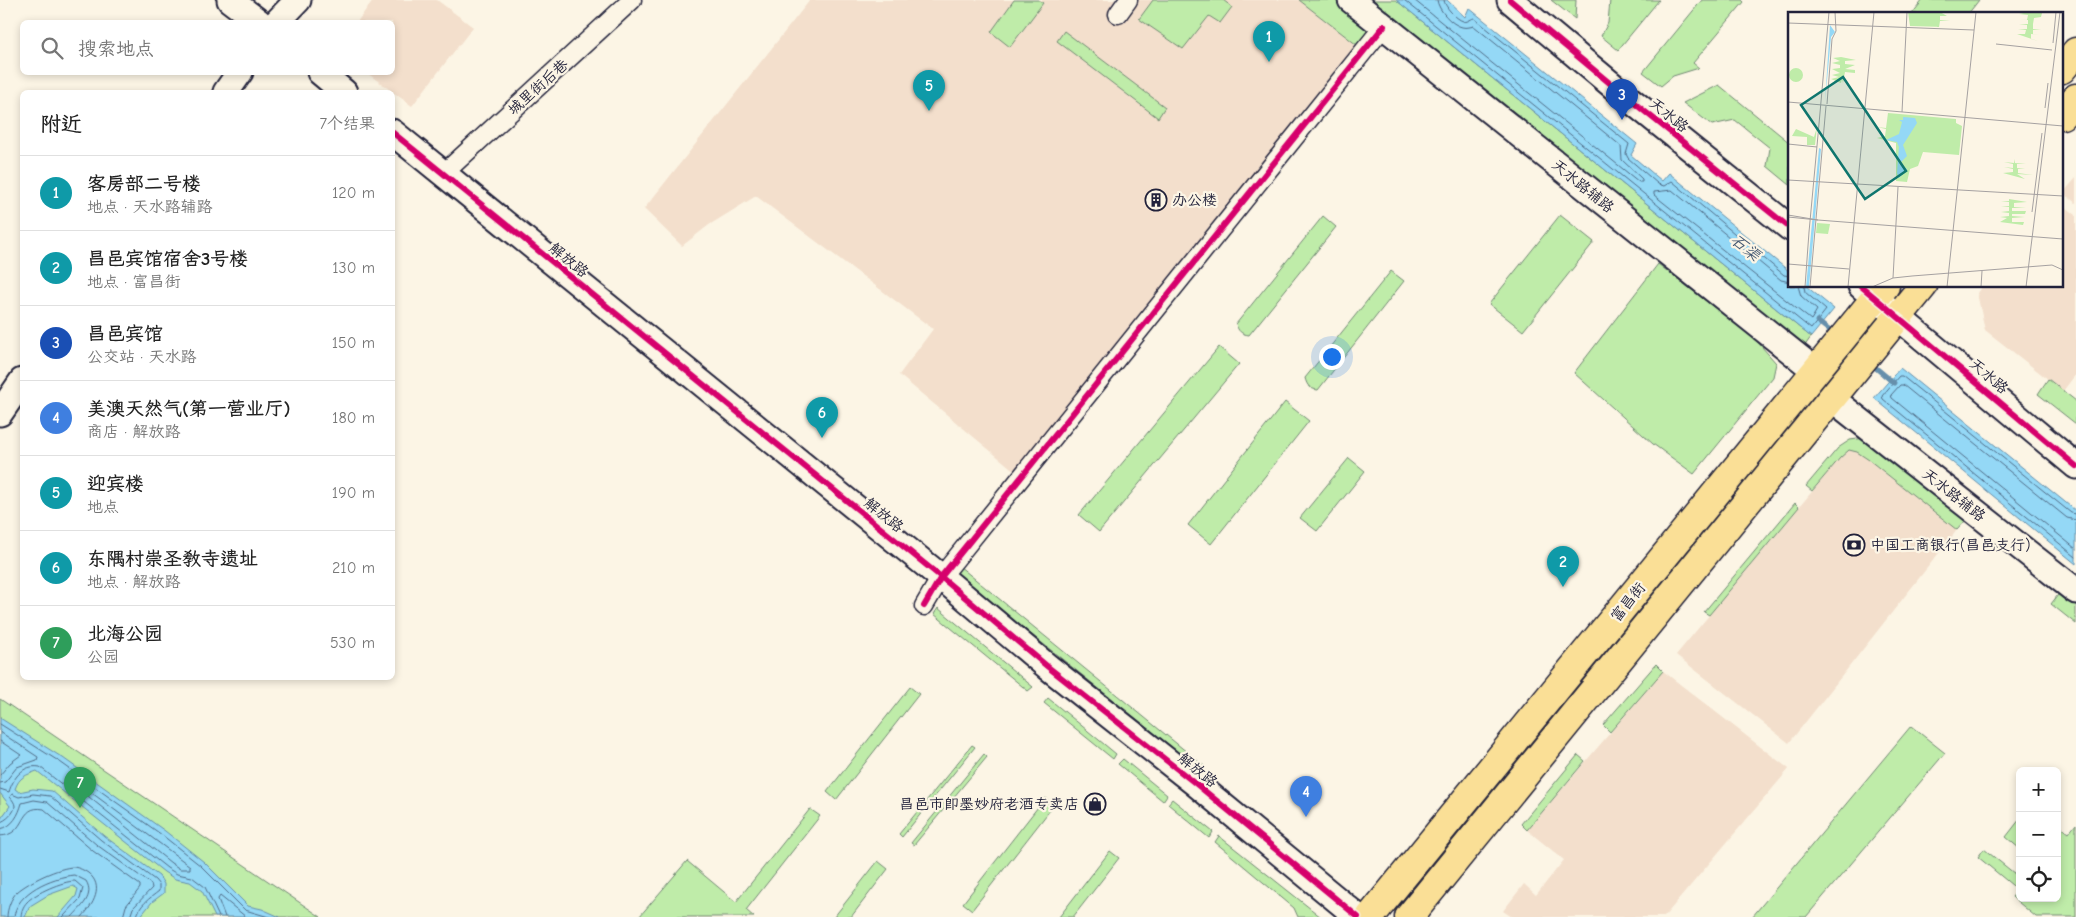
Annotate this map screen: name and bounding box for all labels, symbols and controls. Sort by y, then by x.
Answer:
inset map [1788,12,2064,288]
search box [20,20,395,75]
pin: 1 [1253,21,1285,62]
icon: search [38,34,66,62]
text: 搜索地点 [78,38,154,60]
street label: 城里街后巷 [504,55,572,119]
pin: 5 [913,70,945,111]
pin: 3 [1606,79,1638,120]
street label: 天水路 [1646,94,1692,136]
text: 附近 [40,112,82,136]
text: 7个结果 [319,115,375,133]
street label: 天水路辅路 [1548,155,1618,217]
text: 客房部二号楼 [87,173,201,195]
text: 1 [53,184,59,202]
text: 120 m [332,184,375,202]
building icon: 办公楼 [1144,188,1168,212]
place label: 办公楼 [1172,191,1217,209]
text: 地点 · 天水路辅路 [87,198,213,216]
water label: 石渠 [1727,231,1765,266]
street label: 解放路 [546,239,592,281]
text: 昌邑宾馆宿舍3号楼 [87,248,248,270]
text: 2 [52,259,60,277]
text: 130 m [332,259,375,277]
text: 地点 · 富昌街 [87,273,181,291]
text: 昌邑宾馆 [87,323,163,345]
text: 3 [52,334,60,352]
text: 150 m [332,334,375,352]
your location [1319,344,1345,370]
text: 公交站 · 天水路 [87,348,197,366]
street label: 天水路 [1966,355,2012,397]
pin: 6 [806,397,838,438]
text: 美澳天然气(第一营业厅) [87,398,291,420]
text: 4 [52,409,60,427]
text: 180 m [332,409,375,427]
text: 商店 · 解放路 [87,423,181,441]
street label: 天水路辅路 [1919,465,1989,525]
text: 迎宾楼 [87,473,144,495]
text: 5 [52,484,60,502]
text: 190 m [332,484,375,502]
street label: 解放路 [861,494,907,536]
text: 地点 [87,498,119,516]
bank icon: 中国工商银行(昌邑支行) [1842,533,1866,557]
place label: 中国工商银行(昌邑支行) [1870,536,2030,554]
pin: 2 [1547,546,1579,587]
text: 东隅村崇圣教寺遗址 [87,548,258,570]
text: 6 [52,559,60,577]
text: 210 m [332,559,375,577]
text: 地点 · 解放路 [87,573,181,591]
street label: 富昌街 [1607,579,1649,625]
text: 北海公园 [87,623,163,645]
text: 7 [52,634,60,652]
text: 530 m [330,634,375,652]
text: 公园 [87,648,119,666]
street label: 解放路 [1175,749,1221,791]
pin: 7 [64,767,96,808]
map controls [2016,767,2061,902]
button: + [2016,767,2061,812]
pin: 4 [1290,776,1322,817]
shop icon: 昌邑市即墨妙府老酒专卖店 [1083,792,1107,816]
place label: 昌邑市即墨妙府老酒专卖店 [899,795,1079,813]
button: − [2016,812,2061,857]
button: locate [2016,857,2061,902]

